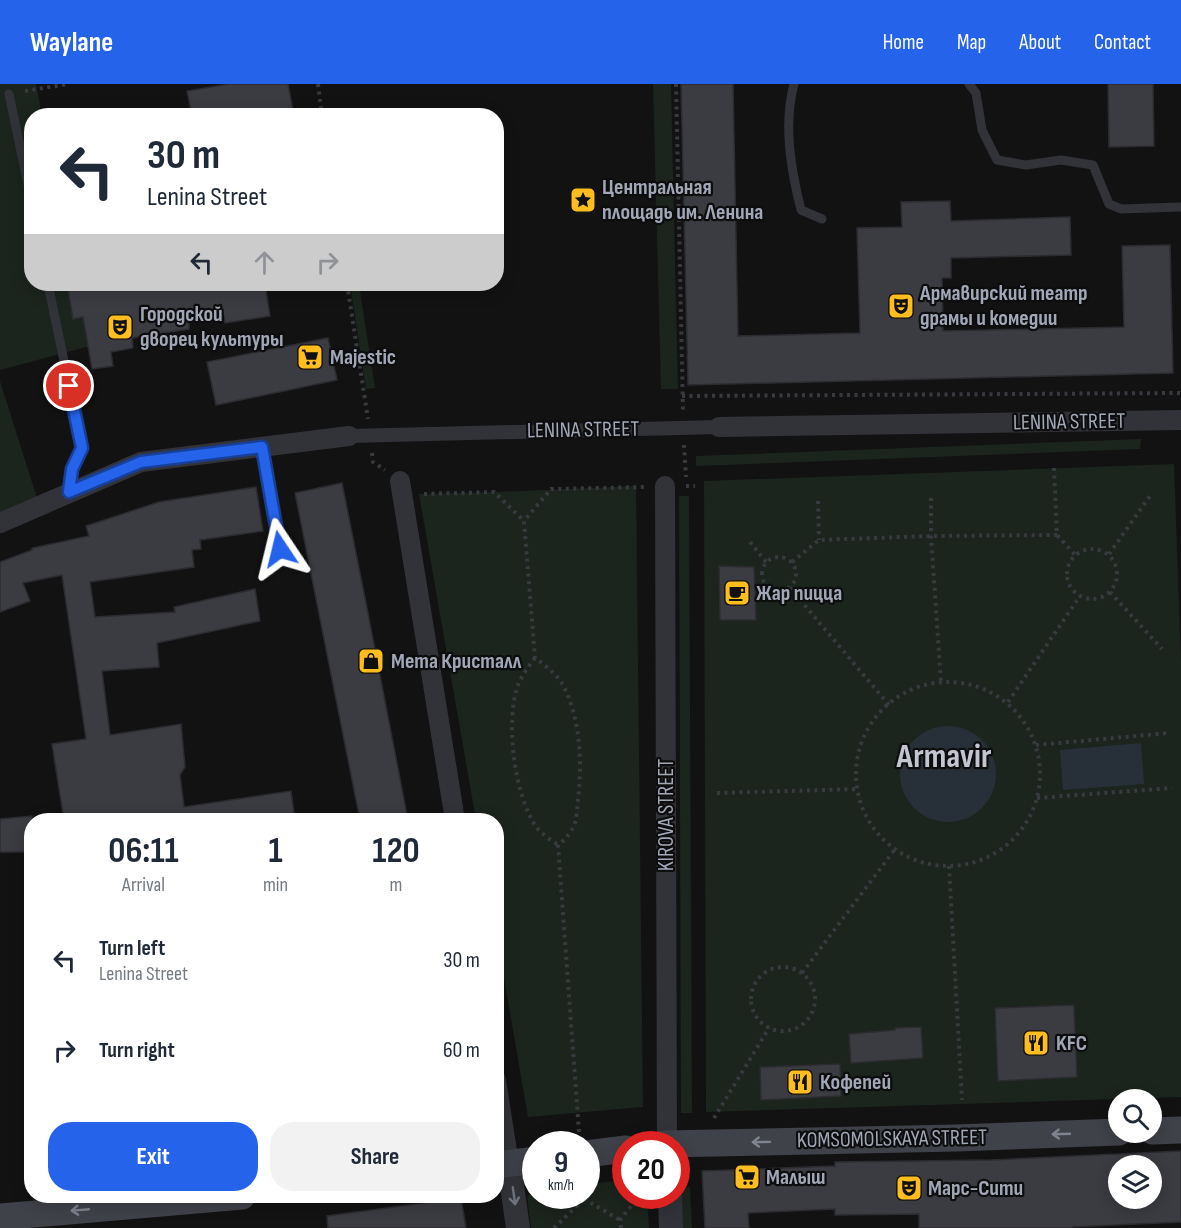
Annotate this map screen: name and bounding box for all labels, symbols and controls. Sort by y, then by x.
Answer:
text: Waylane [30,26,113,59]
text: Home [883,30,924,55]
text: Map [957,30,986,55]
text: About [1019,30,1061,55]
text: Contact [1094,30,1151,55]
text: 30 m [147,130,220,181]
icon: left [48,132,126,210]
place label: Центральная площадь им. Ленина [602,174,763,226]
text: Lenina Street [147,181,267,213]
place icon: Центральная площадь им. Ленина [568,185,598,215]
icon: left [185,246,218,279]
icon: ahead [248,246,281,279]
icon: right [311,246,344,279]
place label: Армавирский театр драмы и комедии [919,280,1088,332]
theatre icon: Армавирский театр драмы и комедии [886,291,916,321]
place label: Городской дворец культуры [140,301,284,353]
theatre icon: Городской дворец культуры [105,312,135,342]
supermarket icon: Majestic [295,342,325,372]
place label: Majestic [330,344,396,371]
pin [43,360,94,411]
icon: arrive [52,369,85,402]
street label: LENINA STREET [1013,408,1126,436]
street label: LENINA STREET [527,416,640,444]
position arrow [248,517,312,581]
cafe icon: Жар пицца [722,578,752,608]
place label: Жар пицца [756,580,842,607]
shop icon: Мета Кристалл [356,646,386,676]
place label: Мета Кристалл [391,648,522,675]
district label: Armavir [896,736,991,777]
street label: KIROVA STREET [653,759,680,871]
text: 06:11 [108,830,179,873]
text: 1 [268,830,283,873]
text: 120 [372,830,420,873]
text: Arrival [122,873,165,897]
text: min [263,873,288,897]
text: m [390,873,402,897]
text: Turn left [99,935,165,962]
icon: left [48,944,81,977]
text: 30 m [443,947,480,974]
text: Lenina Street [99,962,188,986]
restaurant icon: KFC [1021,1028,1051,1058]
place label: KFC [1056,1030,1087,1057]
icon: right [48,1034,81,1067]
text: Turn right [99,1037,175,1064]
text: 60 m [443,1037,480,1064]
restaurant icon: Кофепей [785,1067,815,1097]
place label: Кофепей [820,1069,891,1096]
map controls [1108,1089,1162,1209]
button: search [1108,1089,1162,1143]
button: Exit [48,1122,258,1191]
button: Share [270,1122,480,1191]
street label: KOMSOMOLSKAYA STREET [797,1124,987,1154]
one-way arrow [1051,1129,1071,1140]
speed limit sign: 20 [612,1131,690,1209]
one-way arrow [751,1136,771,1148]
text: 9 [554,1145,568,1181]
button: layers [1108,1155,1162,1209]
supermarket icon: Малыш [732,1162,762,1192]
place label: Малыш [766,1164,825,1191]
theatre icon: Марс-Сити [894,1173,924,1203]
place label: Марс-Сити [928,1175,1023,1202]
text: km/h [548,1176,574,1195]
one-way arrow [508,1185,519,1205]
one-way arrow [70,1205,90,1216]

